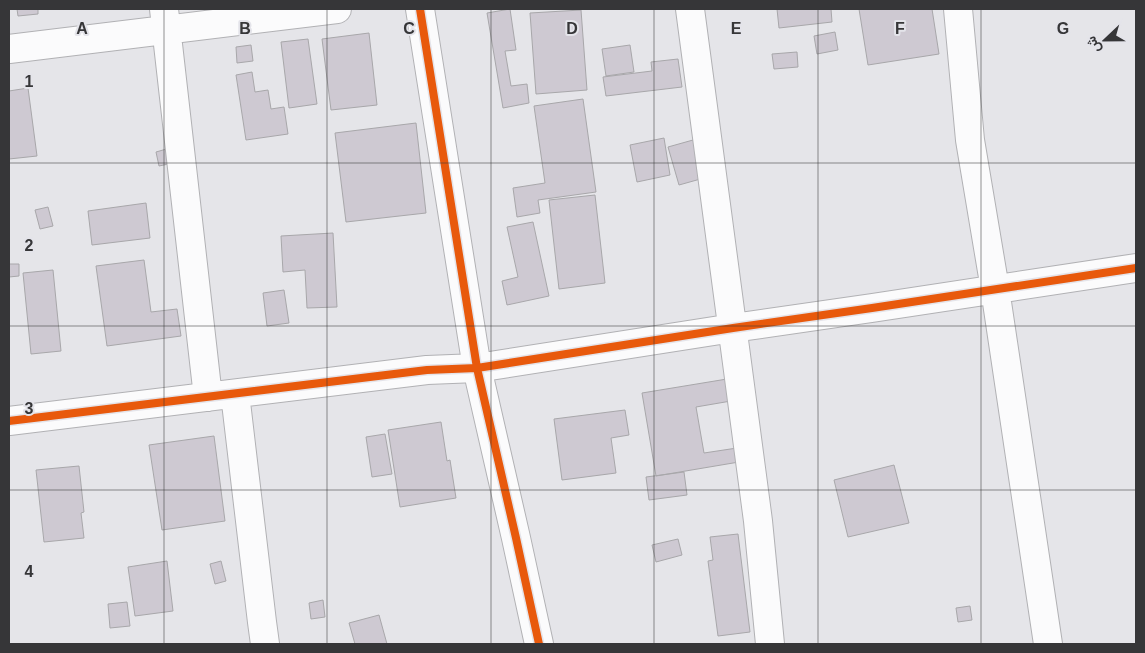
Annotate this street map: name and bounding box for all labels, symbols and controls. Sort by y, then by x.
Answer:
north arrow [1080,15,1130,65]
text: A [76,20,88,37]
text: B [239,20,251,37]
text: C [403,20,415,37]
text: D [566,20,578,37]
text: E [731,20,742,37]
text: F [895,20,905,37]
text: G [1057,20,1069,37]
text: ش [1082,34,1104,56]
text: 1 [25,73,34,90]
text: 2 [25,237,34,254]
text: 3 [25,400,34,417]
text: 4 [25,563,34,580]

